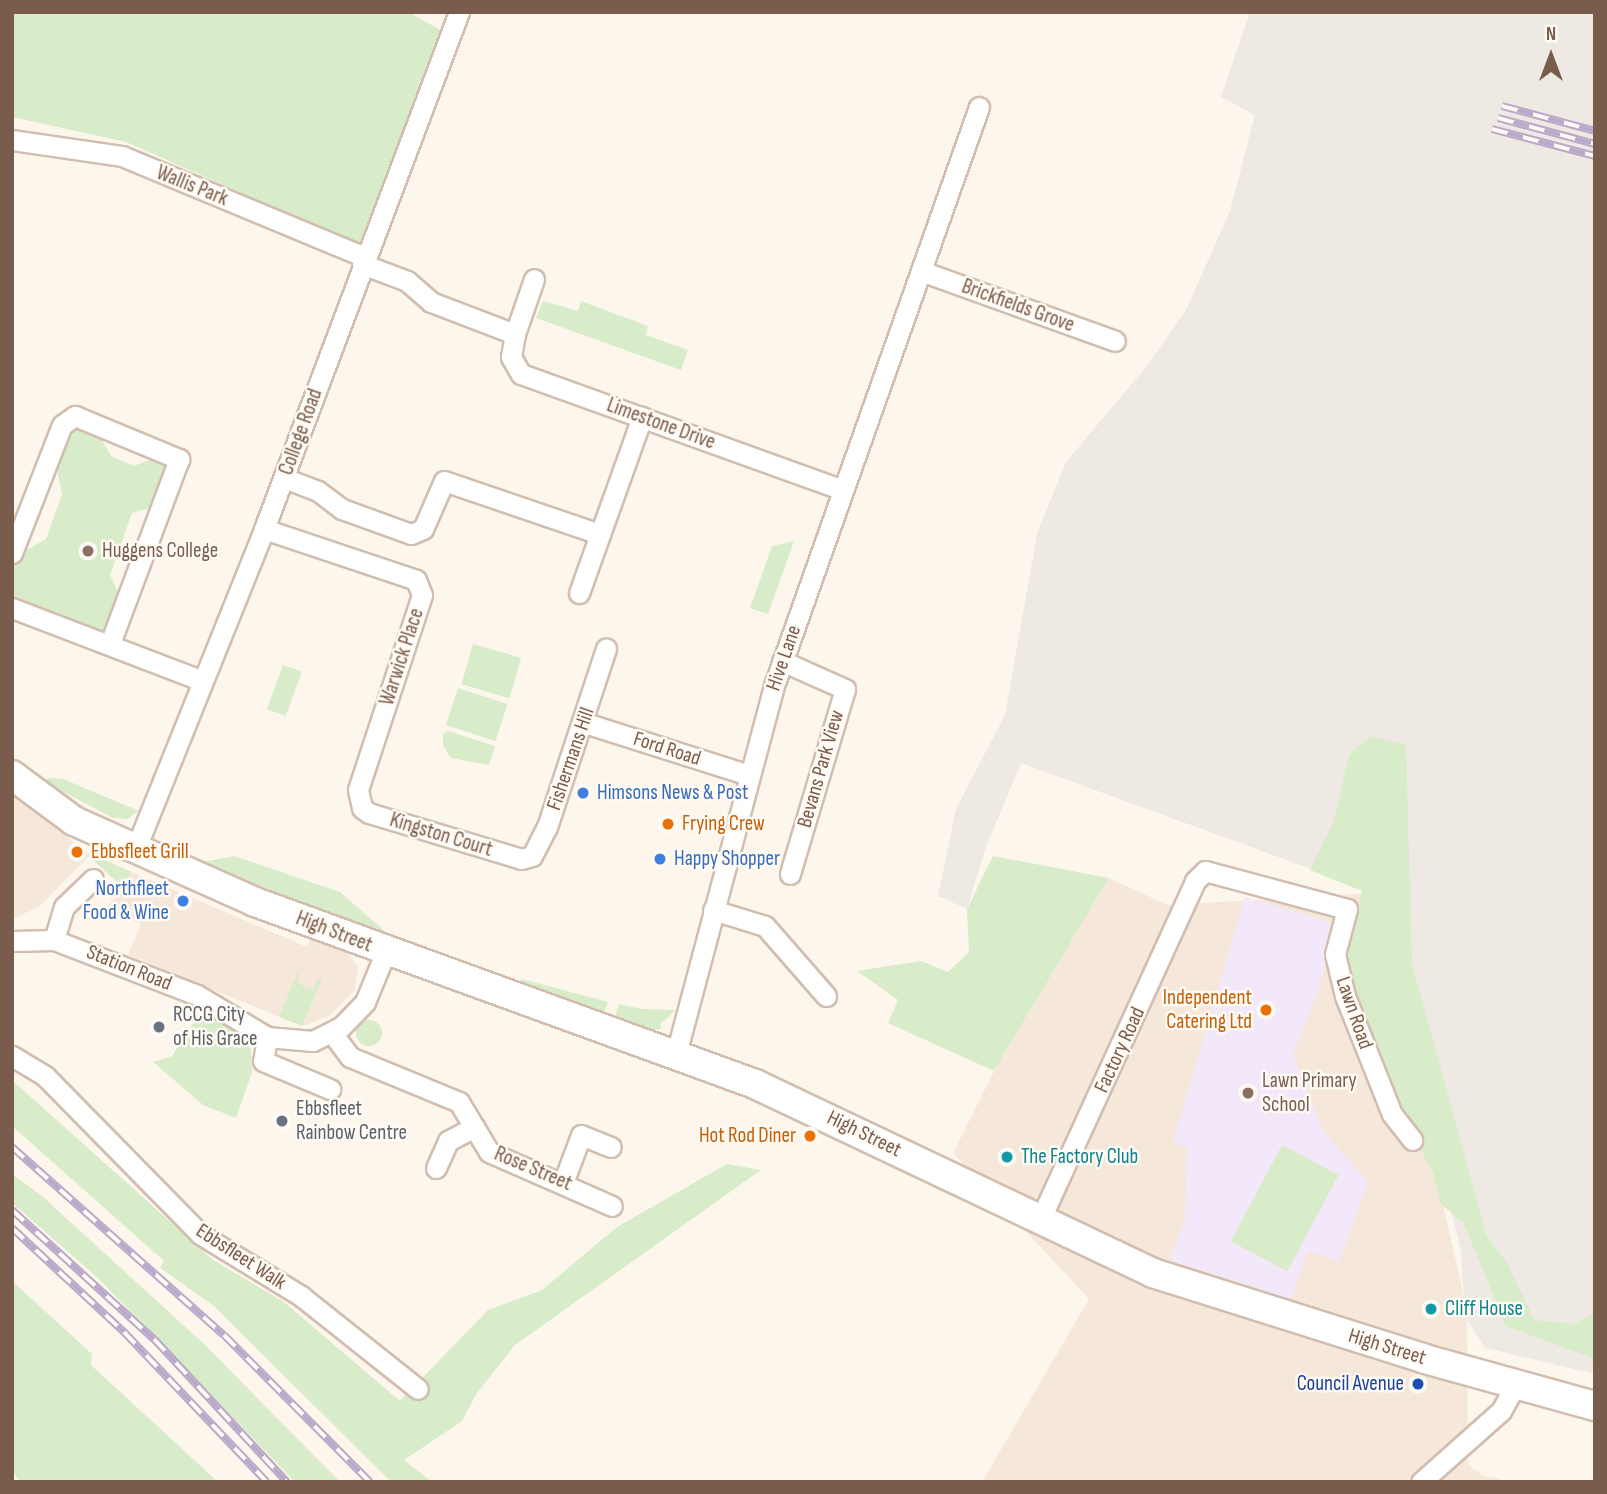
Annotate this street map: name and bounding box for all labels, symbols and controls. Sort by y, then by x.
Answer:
north arrow [1516,21,1586,91]
text: N [1546,23,1556,46]
street label: Wallis Park [153,160,231,212]
street label: Brickfields Grove [958,274,1078,338]
street label: College Road [274,385,328,479]
street label: Limestone Drive [603,393,719,455]
place label: Huggens College [102,538,218,564]
marker: Huggens College [80,543,96,559]
street label: Warwick Place [374,605,430,709]
street label: Hive Lane [761,622,807,694]
street label: Fishermans Hill [542,704,600,814]
street label: Bevans Park View [792,707,850,831]
street label: Ford Road [630,726,704,772]
place label: Himsons News & Post [597,780,748,806]
marker: Himsons News & Post [575,785,591,801]
street label: Kingston Court [387,807,495,863]
place label: Frying Crew [682,811,765,837]
marker: Frying Crew [660,816,676,832]
place label: Ebbsfleet Grill [91,839,189,865]
marker: Ebbsfleet Grill [69,844,85,860]
place label: Happy Shopper [674,846,780,872]
marker: Happy Shopper [652,851,668,867]
place label: Northfleet Food & Wine [83,876,169,926]
marker: Northfleet Food & Wine [175,893,191,909]
street label: High Street [292,906,376,958]
street label: Station Road [83,940,175,996]
street label: Lawn Road [1330,974,1378,1052]
place label: Independent Catering Ltd [1163,985,1252,1035]
place label: RCCG City of His Grace [173,1002,258,1052]
marker: Independent Catering Ltd [1258,1002,1274,1018]
street label: Factory Road [1089,1003,1151,1097]
marker: RCCG City of His Grace [151,1019,167,1035]
place label: Lawn Primary School [1262,1068,1357,1118]
marker: Lawn Primary School [1240,1085,1256,1101]
place label: Ebbsfleet Rainbow Centre [296,1096,407,1146]
street label: High Street [823,1105,905,1163]
marker: Ebbsfleet Rainbow Centre [274,1113,290,1129]
place label: Hot Rod Diner [699,1123,796,1149]
marker: Hot Rod Diner [802,1128,818,1144]
street label: Rose Street [490,1141,576,1197]
place label: The Factory Club [1021,1144,1138,1170]
marker: The Factory Club [999,1149,1015,1165]
street label: Ebbsfleet Walk [191,1219,291,1295]
place label: Cliff House [1445,1296,1523,1322]
marker: Cliff House [1423,1301,1439,1317]
street label: High Street [1345,1323,1429,1371]
place label: Council Avenue [1297,1371,1404,1397]
marker: Council Avenue [1410,1376,1426,1392]

